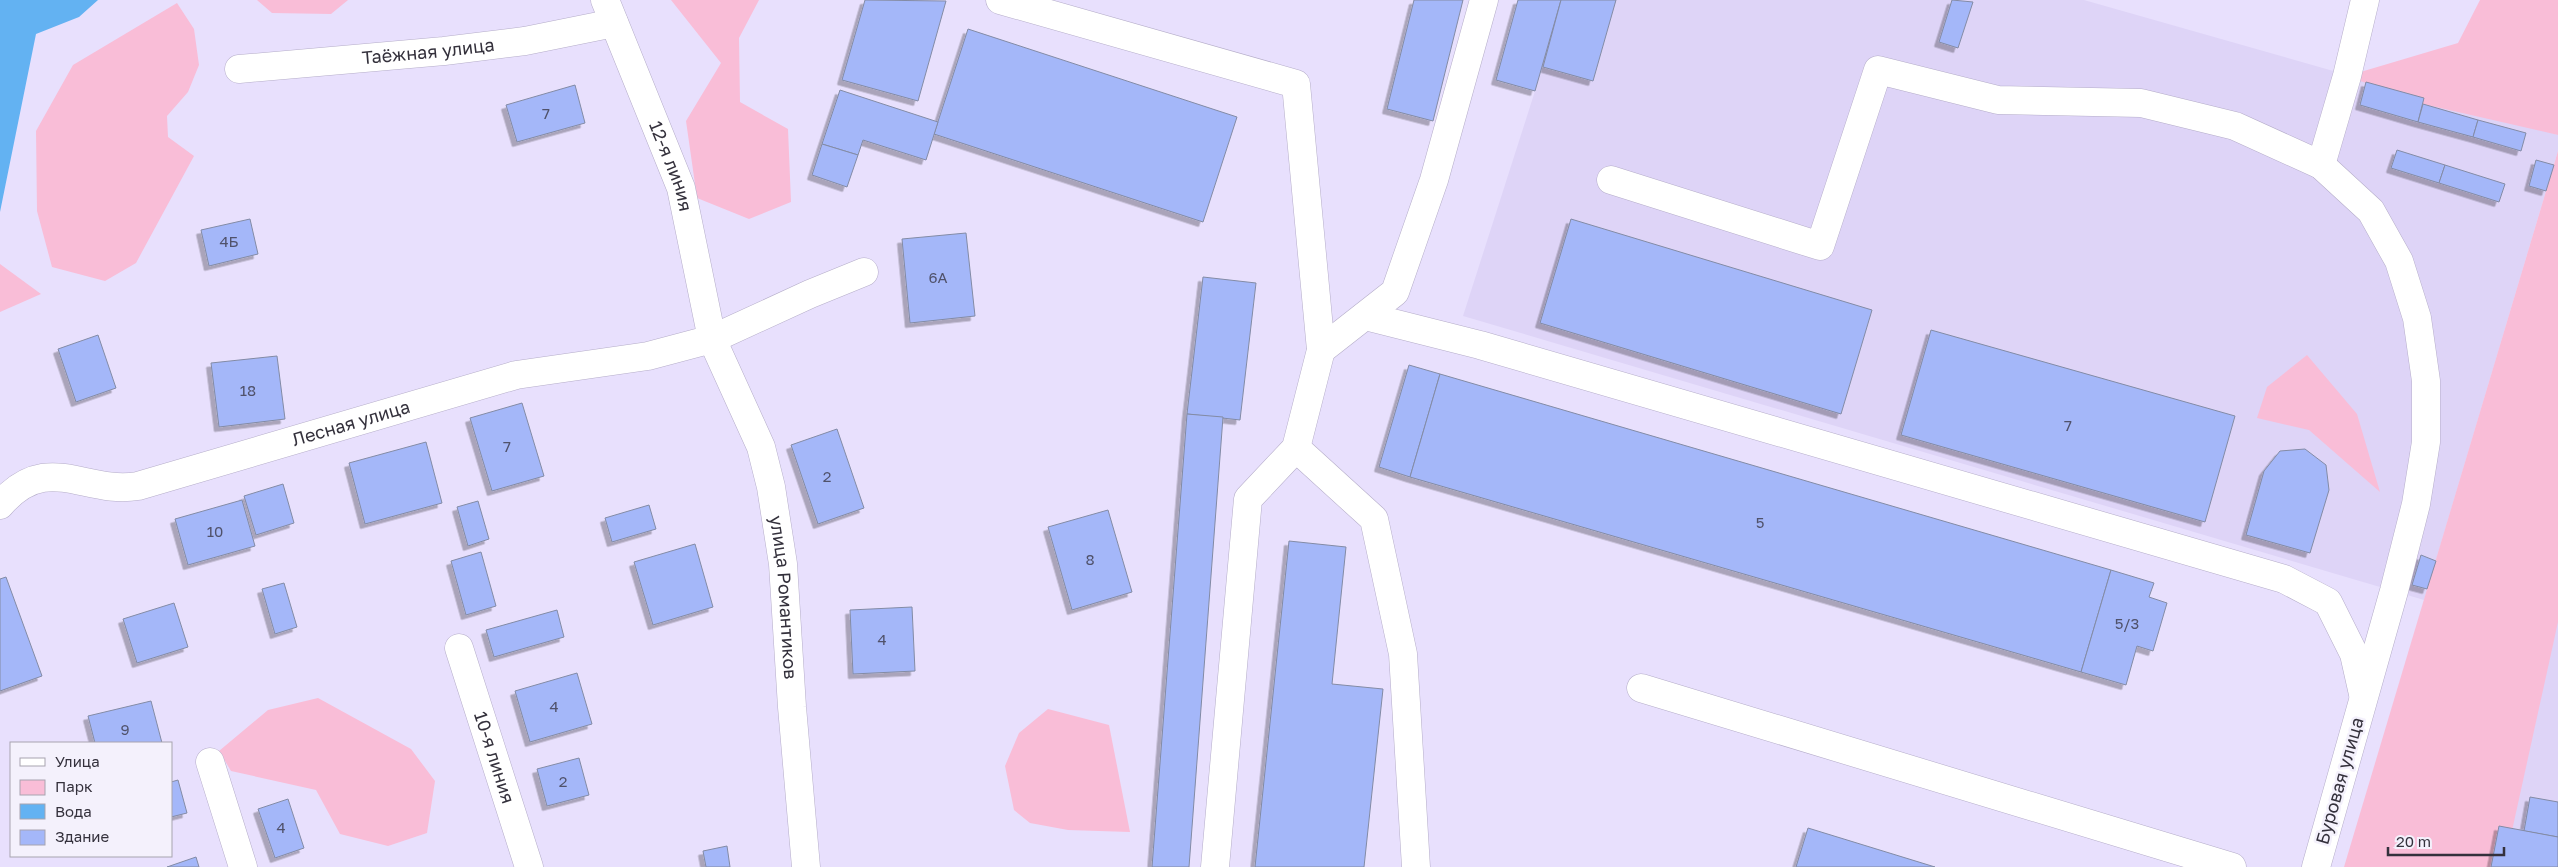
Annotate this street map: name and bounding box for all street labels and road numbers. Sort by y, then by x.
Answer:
street label: Таёжная улица [361,33,496,68]
street label: 12-я линия [645,118,697,213]
street label: Лесная улица [289,395,412,450]
street label: улица Романтиков [766,514,802,680]
street label: 10-я линия [470,709,520,806]
street label: Буровая улица [2310,715,2368,847]

